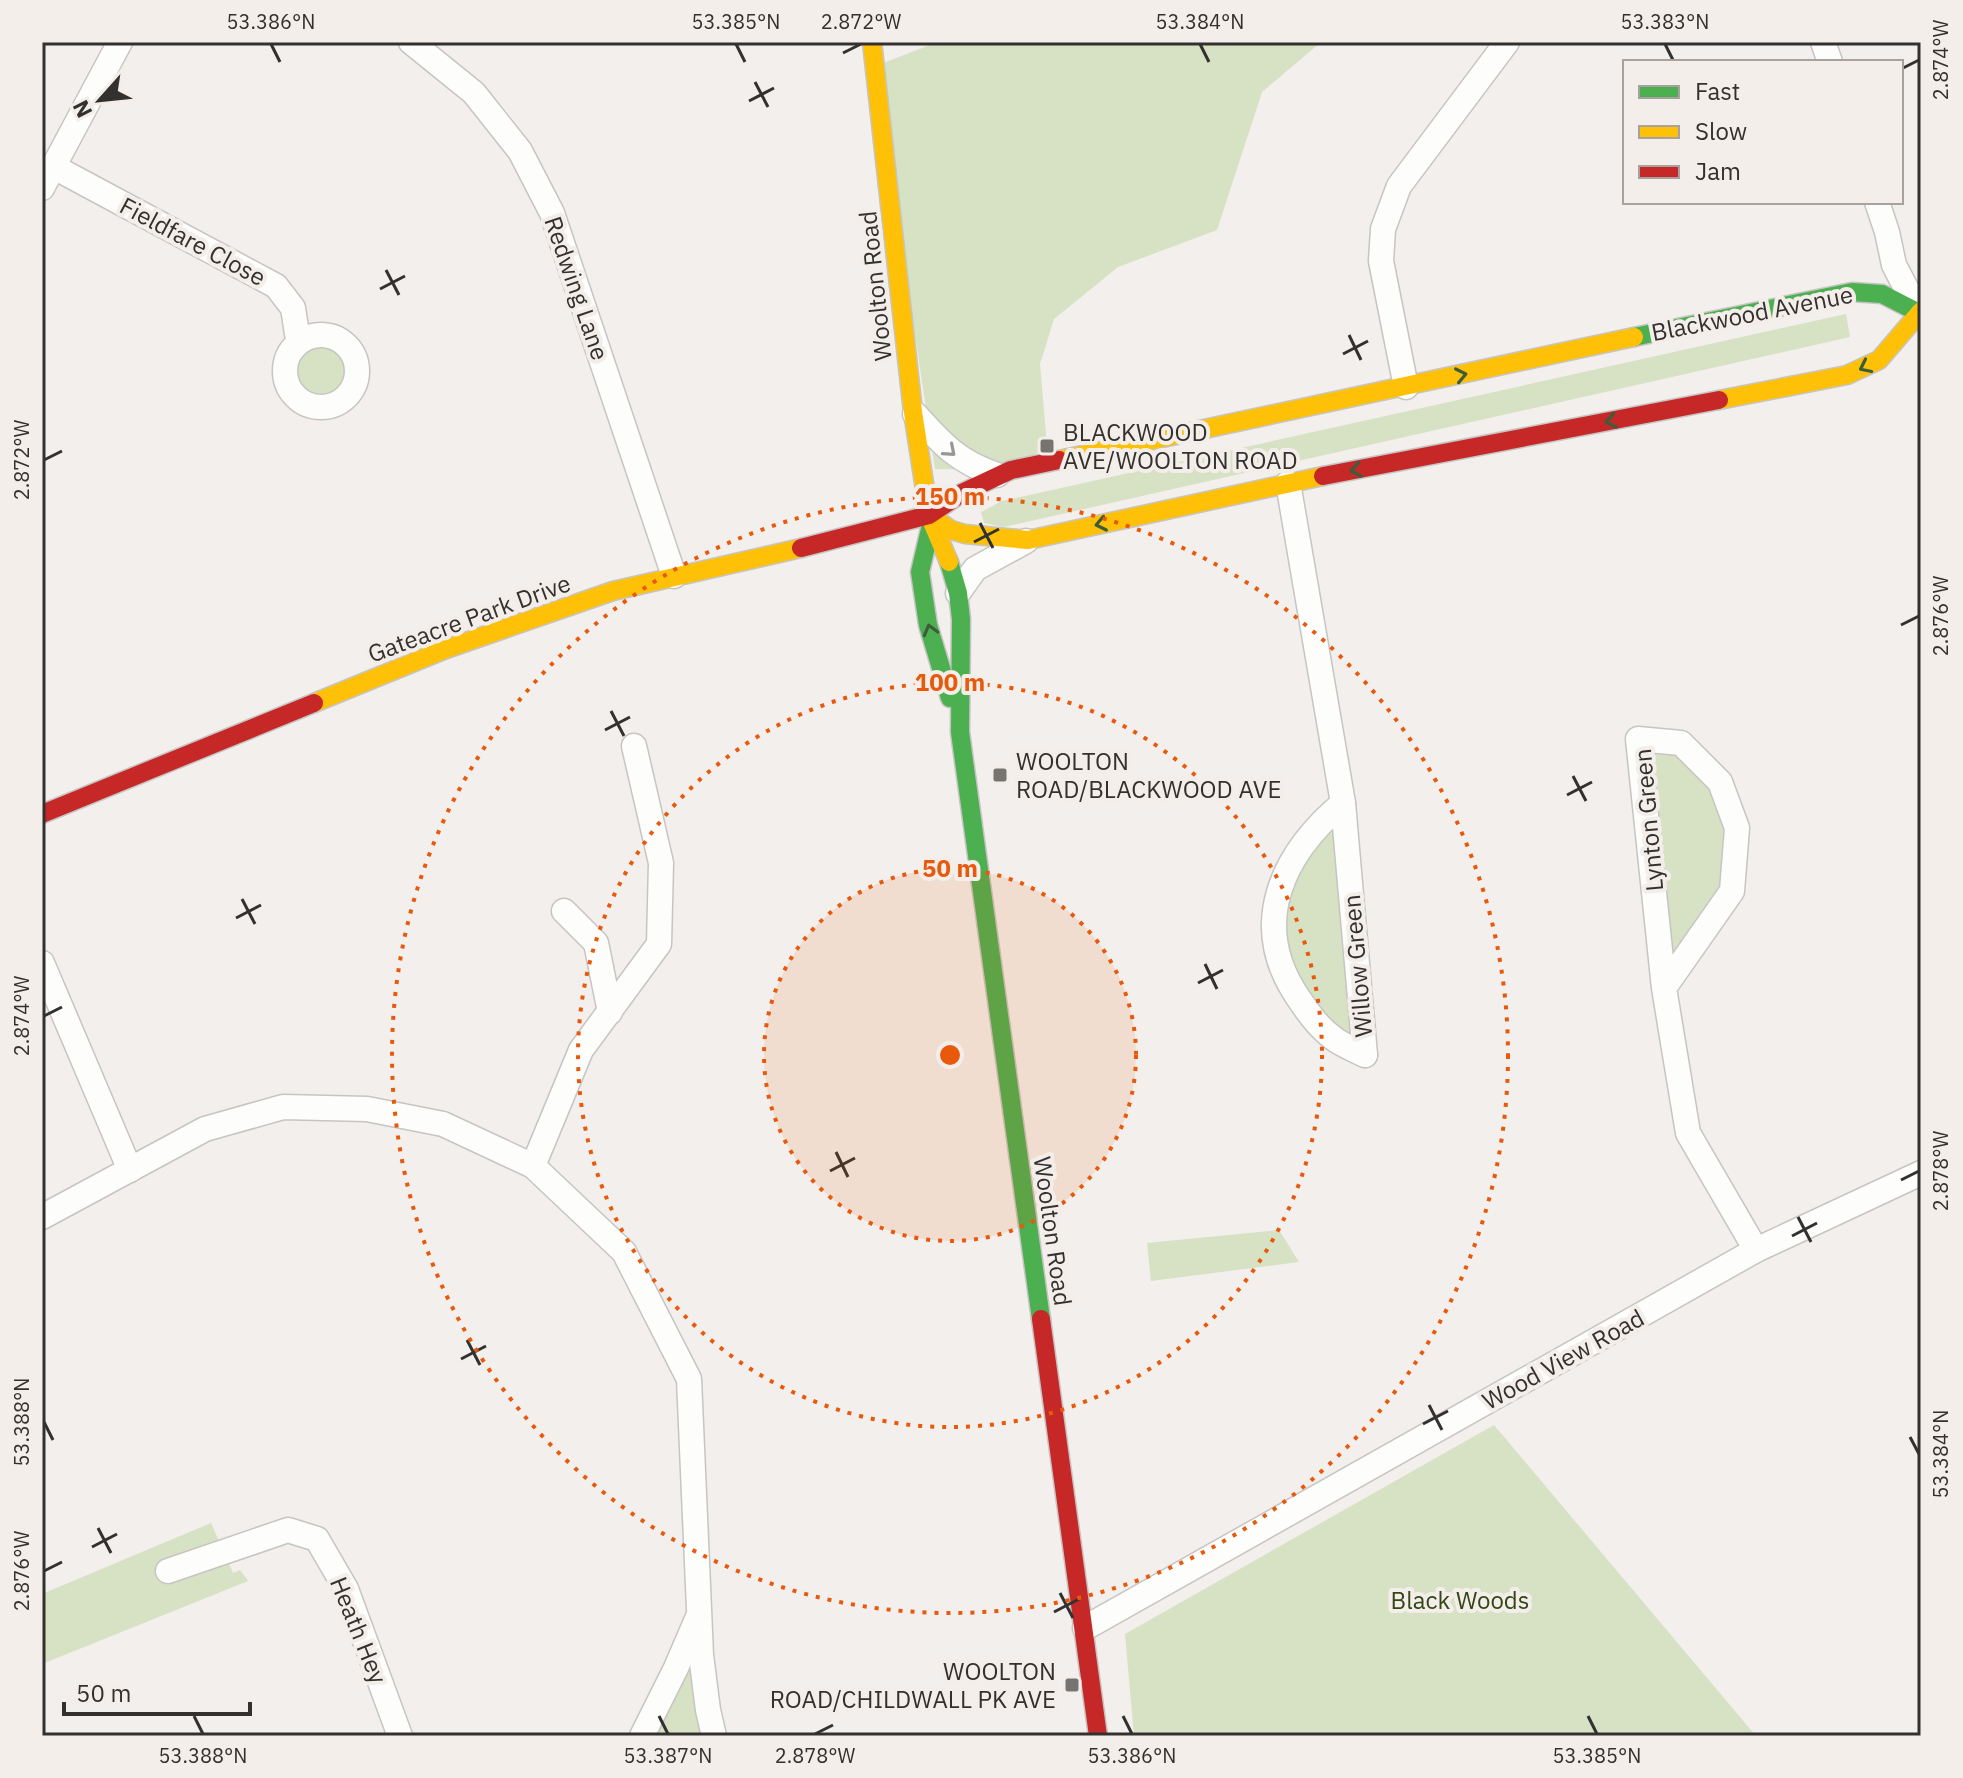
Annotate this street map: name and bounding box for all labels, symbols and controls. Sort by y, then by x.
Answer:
text: 53.386°N [227,8,315,35]
text: 53.385°N [692,8,780,35]
text: 2.872°W [821,8,901,35]
text: 53.384°N [1156,8,1244,35]
text: 53.383°N [1621,8,1709,35]
text: 2.874°W [1927,20,1954,100]
north arrow [60,60,140,140]
legend [1623,60,1903,204]
text: Fast [1695,75,1740,107]
text: N [65,96,98,123]
text: Slow [1695,115,1747,147]
text: Jam [1695,155,1741,187]
street label: Fieldfare Close [114,189,272,293]
street label: Woolton Road [851,209,899,363]
street label: Redwing Lane [537,212,617,364]
street label: Blackwood Avenue [1648,278,1856,348]
one-way arrow [1859,357,1873,373]
one-way arrow [1453,367,1467,384]
one-way arrow [1604,411,1618,428]
place label: BLACKWOOD AVE/WOOLTON ROAD [1063,416,1298,476]
text: 2.872°W [8,420,35,500]
marker: BLACKWOOD AVE/WOOLTON ROAD [1038,437,1056,455]
one-way arrow [941,441,956,455]
one-way arrow [1350,461,1363,478]
text: 150 m [915,480,985,512]
one-way arrow [1095,515,1109,532]
street label: Gateacre Park Drive [363,566,575,670]
text: 2.876°W [1927,576,1954,656]
one-way arrow [922,624,939,638]
text: 100 m [915,666,985,698]
place label: WOOLTON ROAD/BLACKWOOD AVE [1016,745,1281,805]
street label: Lynton Green [1626,747,1670,893]
marker: WOOLTON ROAD/BLACKWOOD AVE [991,766,1009,784]
text: 50 m [922,852,978,884]
street label: Willow Green [1335,893,1379,1039]
text: 2.874°W [8,976,35,1056]
centre of rings [936,1041,964,1069]
text: 2.878°W [1927,1131,1954,1211]
street label: Woolton Road [1027,1154,1079,1308]
street label: Wood View Road [1476,1301,1650,1417]
text: 53.388°N [8,1378,35,1466]
text: 53.384°N [1927,1410,1954,1498]
text: 2.876°W [8,1531,35,1611]
street label: Heath Hey [323,1572,395,1688]
park label: Black Woods [1391,1584,1529,1616]
place label: WOOLTON ROAD/CHILDWALL PK AVE [770,1655,1056,1715]
scale bar [64,1666,250,1716]
marker: WOOLTON ROAD/CHILDWALL PK AVE [1063,1676,1081,1694]
text: 50 m [76,1677,131,1709]
text: 53.388°N [159,1742,247,1769]
text: 53.387°N [624,1742,712,1769]
text: 2.878°W [775,1742,855,1769]
text: 53.386°N [1088,1742,1176,1769]
text: 53.385°N [1553,1742,1641,1769]

